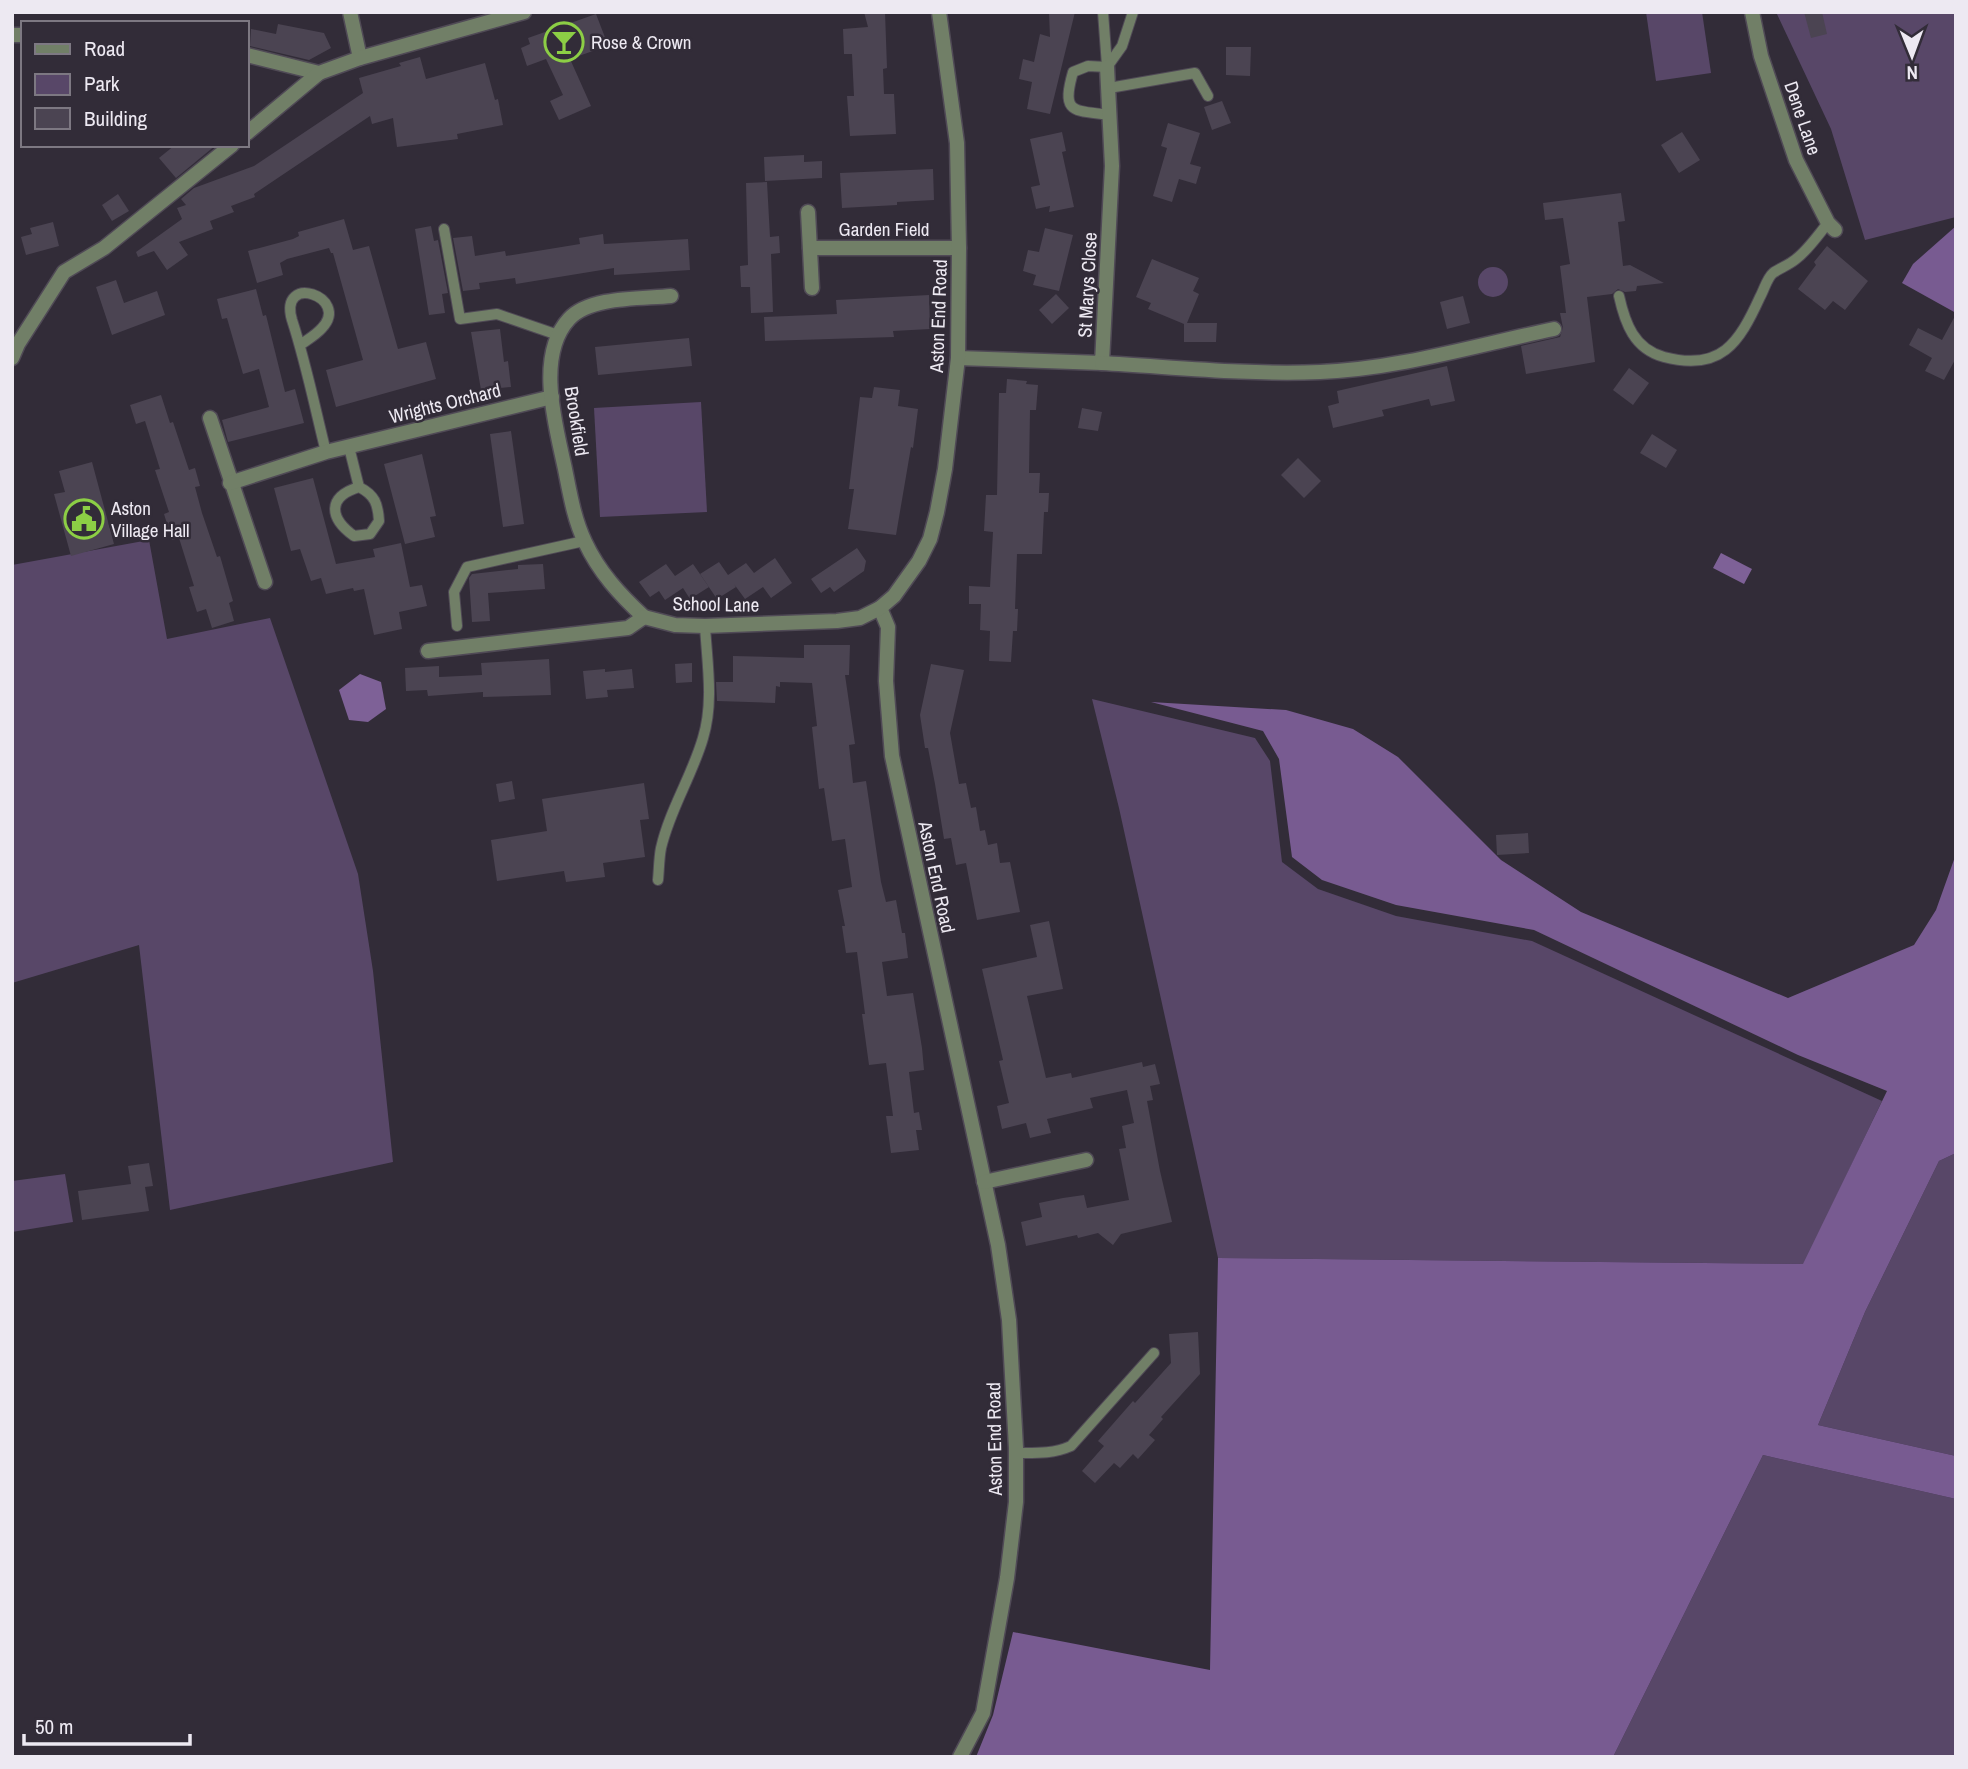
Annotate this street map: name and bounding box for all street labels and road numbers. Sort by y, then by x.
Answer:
street label: Dene Lane [1778,78,1828,158]
street label: Garden Field [839,216,929,242]
street label: St Marys Close [1071,232,1103,338]
street label: Aston End Road [923,259,953,374]
street label: Wrights Orchard [387,377,503,429]
street label: Brookfield [559,384,595,458]
street label: School Lane [672,590,760,618]
street label: Aston End Road [912,818,962,935]
street label: Aston End Road [980,1382,1008,1497]

